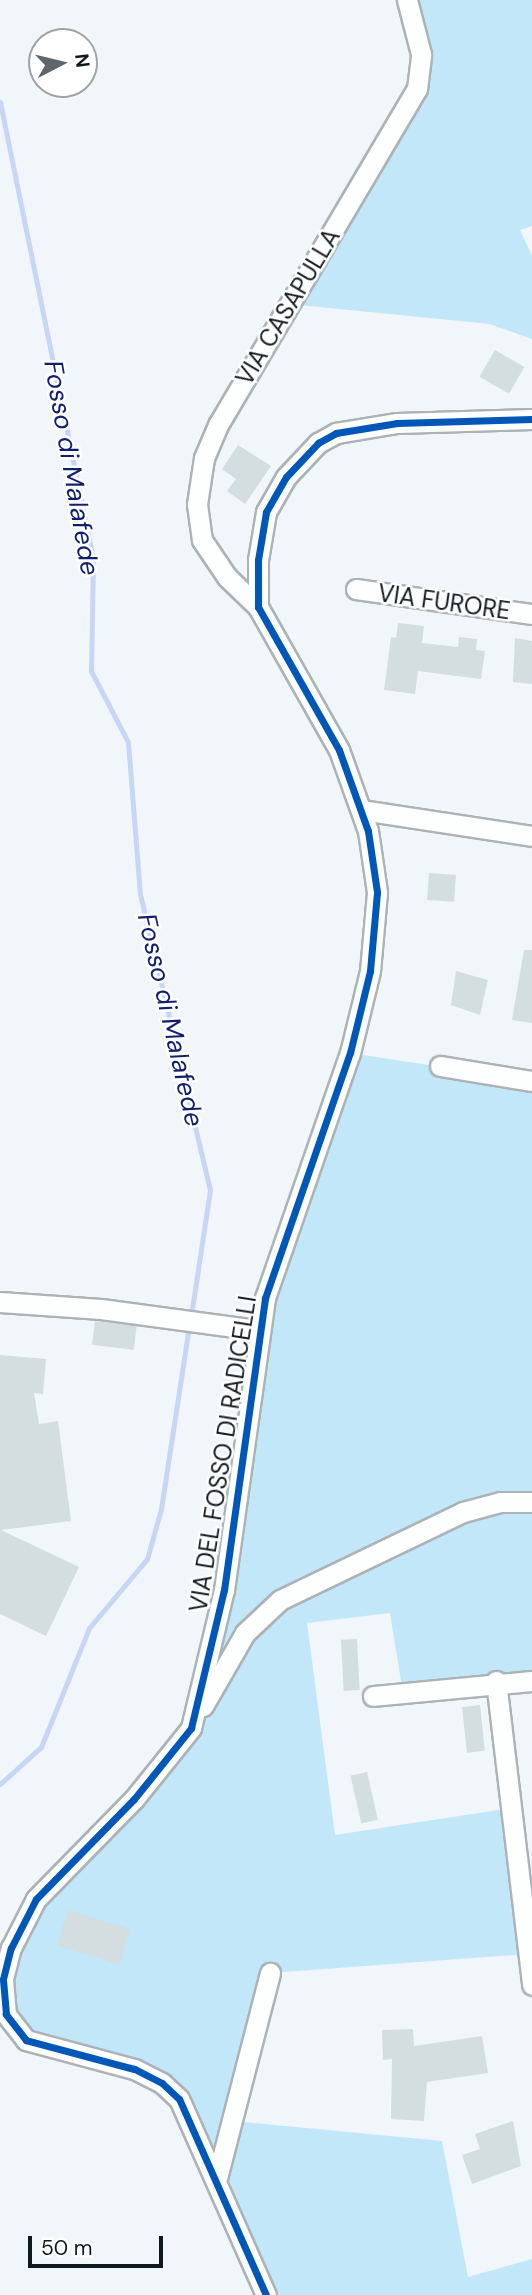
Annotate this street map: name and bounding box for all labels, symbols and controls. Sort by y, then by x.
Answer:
north arrow [28,28,98,98]
text: N [69,52,96,69]
street label: VIA CASAPULLA [230,224,346,390]
water label: Fosso di Malafede [37,358,105,578]
street label: VIA FURORE [376,578,512,626]
water label: Fosso di Malafede [130,910,210,1130]
street label: VIA DEL FOSSO DI RADICELLI [184,1294,262,1614]
scale bar [32,2222,166,2266]
text: 50 m [41,2234,92,2262]

